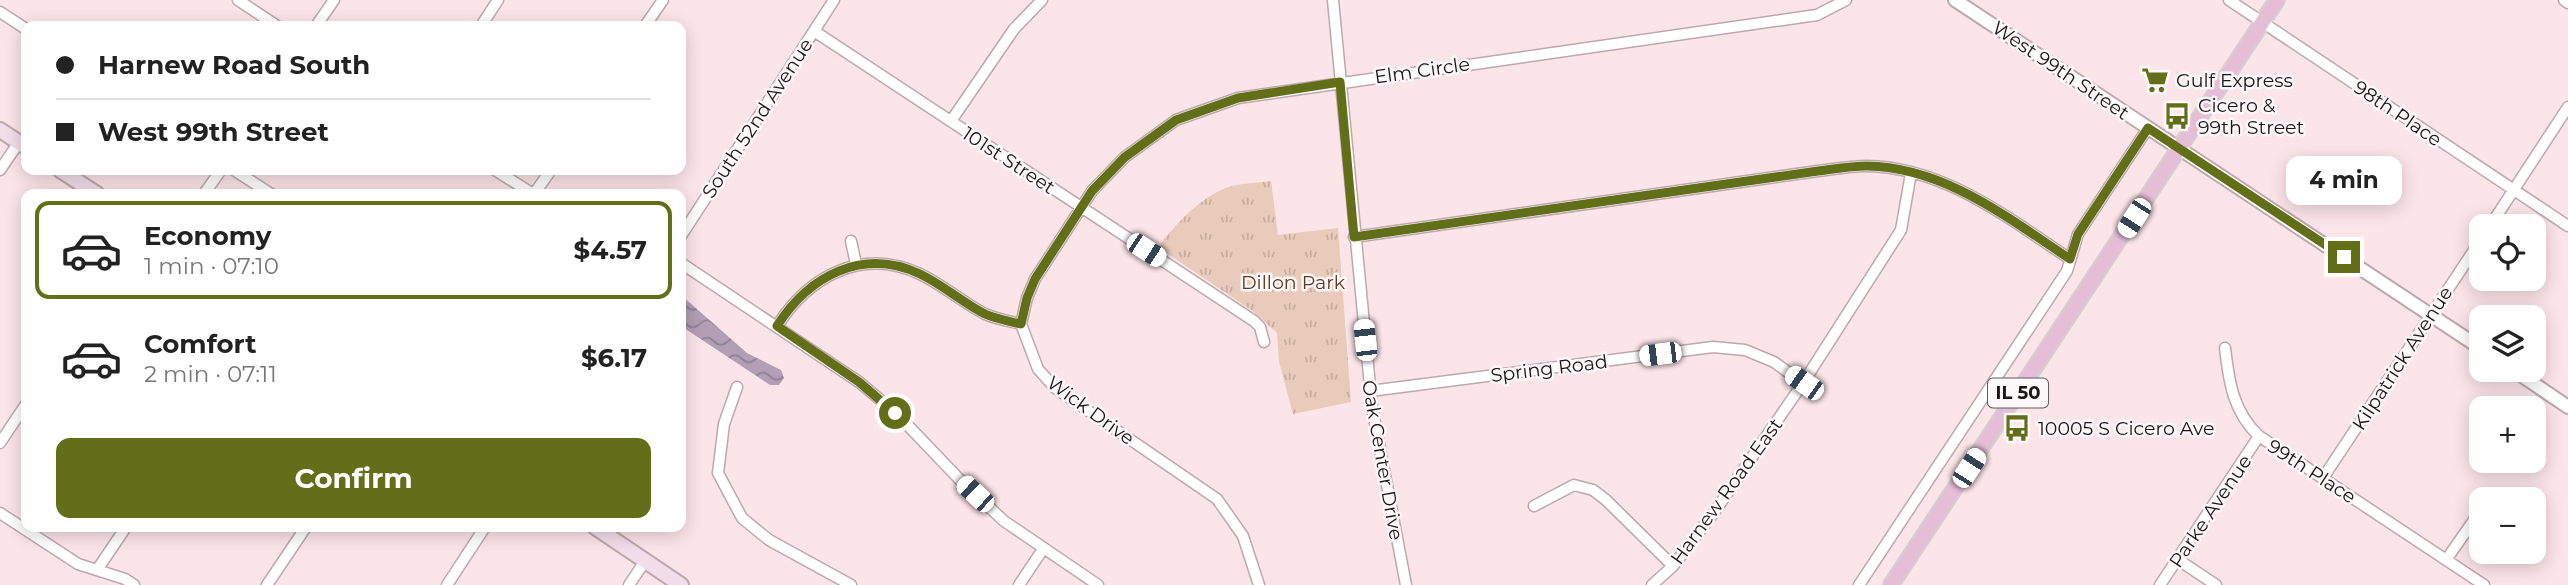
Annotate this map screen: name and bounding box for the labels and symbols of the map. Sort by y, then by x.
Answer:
street label: West 99th Street [1988,16,2134,125]
street label: South 52nd Avenue [697,34,818,202]
street label: Elm Circle [1373,52,1471,89]
supermarket icon: Gulf Express [2140,65,2170,95]
place label: Gulf Express [2176,69,2293,92]
street label: 98th Place [2349,76,2446,151]
place label: Cicero & 99th Street [2198,94,2305,139]
bus stop icon: Cicero & 99th Street [2162,101,2192,131]
street label: 101st Street [958,122,1060,199]
callout: 4 min [2286,156,2402,204]
car [2114,195,2155,241]
car [1123,230,1170,270]
route end [2328,241,2360,273]
park label: Dillon Park [1241,271,1346,294]
street label: Kilpatrick Avenue [2347,282,2457,434]
car [1353,318,1378,362]
car [1638,341,1683,367]
street label: Spring Road [1489,350,1609,387]
car [1781,362,1828,404]
street label: Wick Drive [1042,371,1139,450]
street label: Oak Center Drive [1357,378,1408,542]
road number: IL 50 [1988,379,2048,408]
route start [879,397,911,429]
street label: Harnew Road East [1666,413,1787,569]
bus stop icon: 10005 S Cicero Ave [2002,413,2032,443]
place label: 10005 S Cicero Ave [2038,417,2214,440]
street label: 99th Place [2263,434,2360,509]
car [1949,445,1990,491]
street label: Parke Avenue [2164,450,2257,572]
car [953,472,998,516]

